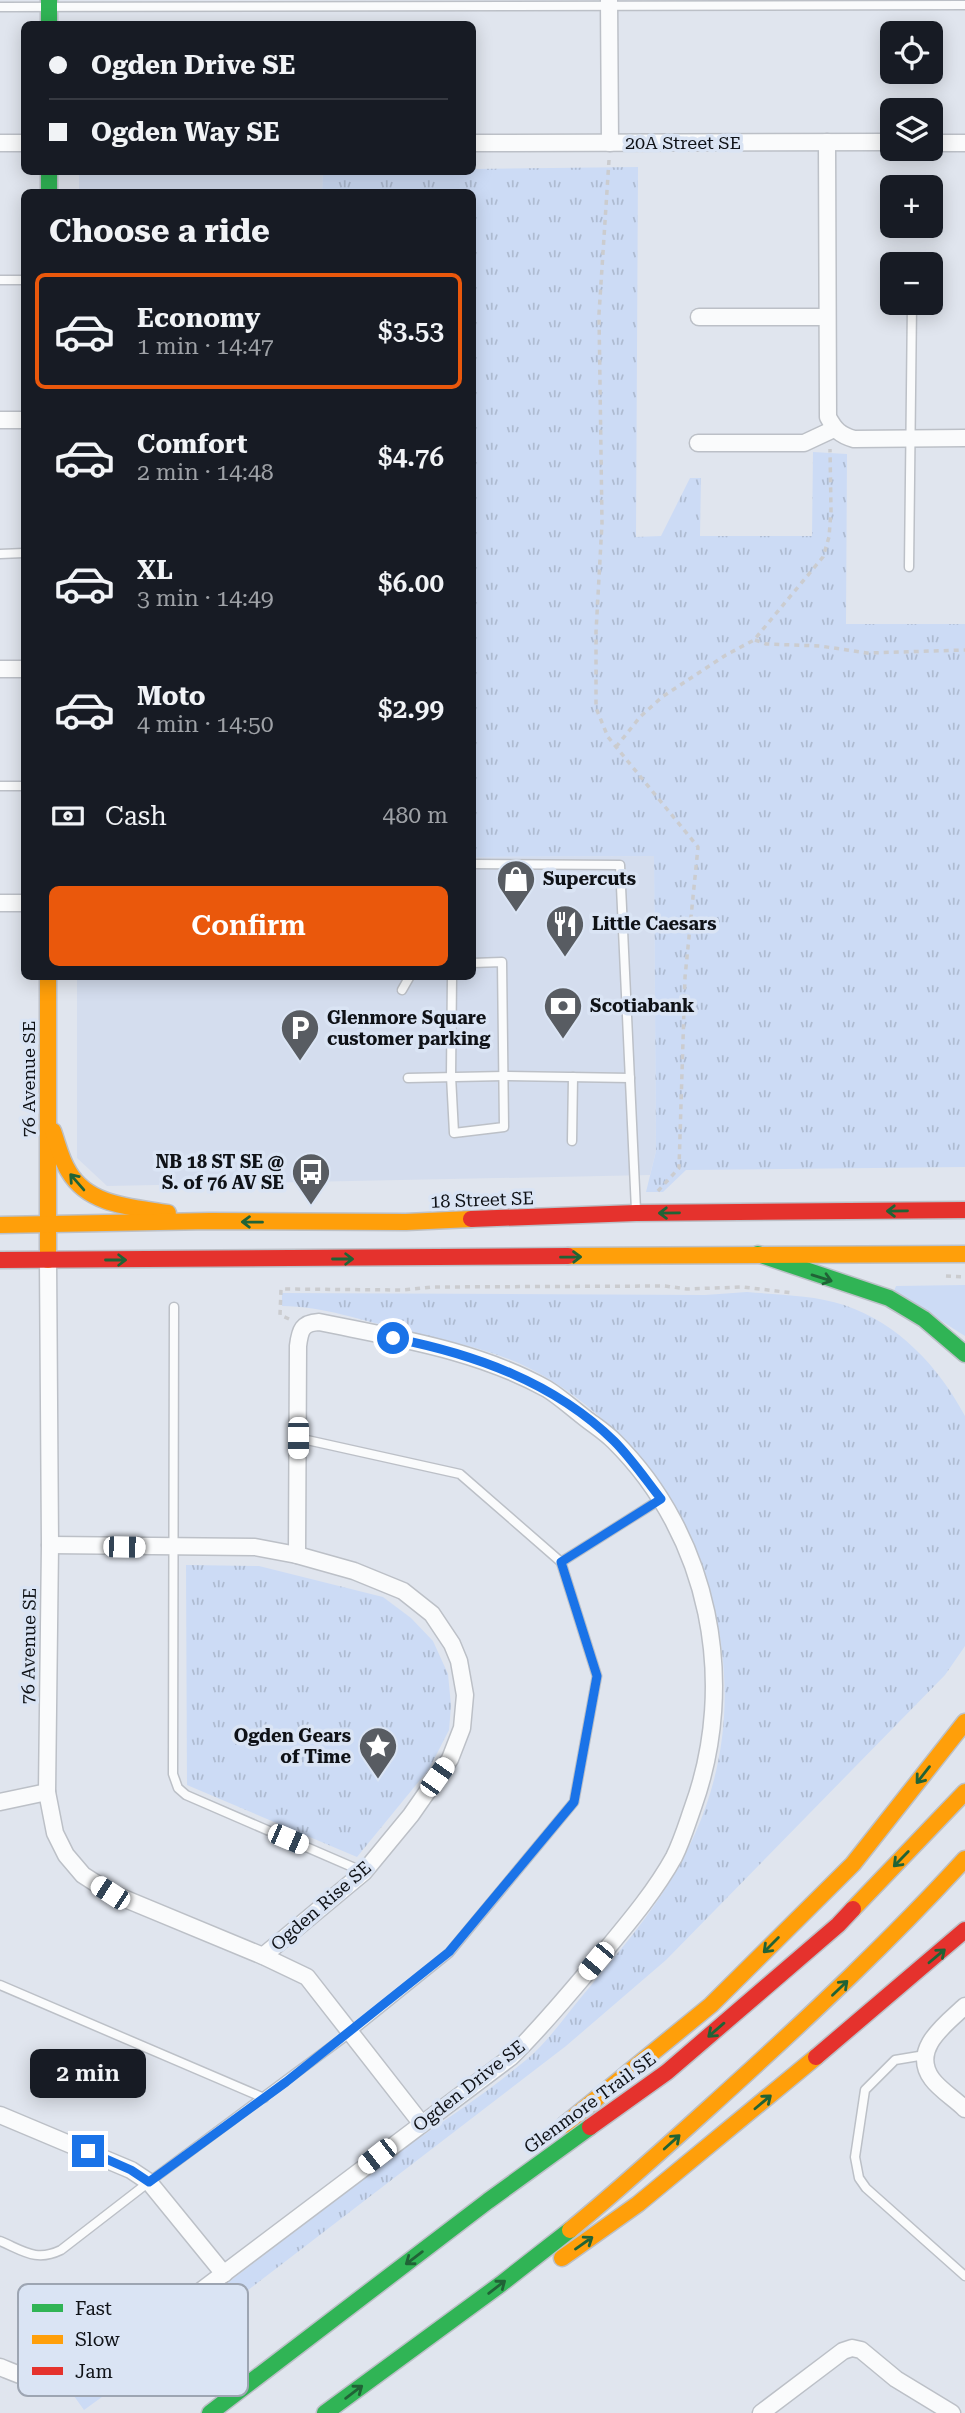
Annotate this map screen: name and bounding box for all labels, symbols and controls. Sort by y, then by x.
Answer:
map controls [880,21,943,315]
button: locate [880,21,943,84]
text: Ogden Drive SE [91,50,295,80]
button: layers [880,98,943,161]
text: Ogden Way SE [91,117,280,147]
street label: 20A Street SE [625,132,741,153]
button: + [880,175,943,238]
text: Choose a ride [49,212,270,250]
button: − [880,252,943,315]
icon: car [53,300,116,363]
text: Economy [137,303,260,333]
text: $3.53 [378,316,444,346]
text: 1 min · 14:47 [137,333,274,360]
icon: car [53,426,116,489]
text: Comfort [137,429,247,459]
text: $4.76 [378,442,444,472]
text: 2 min · 14:48 [137,459,274,486]
icon: car [53,552,116,615]
text: XL [137,555,173,585]
text: $6.00 [378,568,444,598]
text: 3 min · 14:49 [137,585,274,612]
icon: car [53,678,116,741]
text: Moto [137,681,206,711]
text: $2.99 [378,694,444,724]
text: 4 min · 14:50 [137,711,274,738]
icon: cash [49,797,87,835]
text: Cash [105,801,167,831]
text: 480 m [383,802,448,829]
shop icon: Supercuts [495,858,537,913]
place label: Supercuts [543,868,636,889]
button: Confirm [49,886,448,966]
restaurant icon: Little Caesars [544,903,586,958]
place label: Little Caesars [592,913,716,934]
bank icon: Scotiabank [542,985,584,1040]
place label: Scotiabank [590,995,695,1016]
parking icon: Glenmore Square customer parking [279,1007,321,1062]
place label: Glenmore Square customer parking [327,1007,491,1049]
street label: 76 Avenue SE [18,1021,39,1137]
place label: NB 18 ST SE @ S. of 76 AV SE [155,1151,284,1193]
bus stop icon: NB 18 ST SE @ S. of 76 AV SE [290,1151,332,1206]
one-way arrow [69,1173,85,1191]
street label: 18 Street SE [430,1187,534,1212]
one-way arrow [886,1204,909,1218]
one-way arrow [658,1206,681,1220]
one-way arrow [241,1215,264,1229]
one-way arrow [559,1250,582,1264]
one-way arrow [332,1252,355,1266]
one-way arrow [104,1253,127,1267]
one-way arrow [811,1272,833,1285]
route start [377,1322,409,1354]
car [288,1417,309,1459]
car [103,1536,146,1558]
street label: 76 Avenue SE [17,1588,40,1704]
place label: Ogden Gears of Time [234,1725,351,1767]
place icon: Ogden Gears of Time [357,1725,399,1780]
car [417,1754,458,1800]
one-way arrow [915,1766,930,1784]
car [265,1821,312,1857]
one-way arrow [893,1850,910,1867]
street label: Ogden Rise SE [266,1856,375,1955]
car [87,1873,134,1913]
one-way arrow [763,1936,780,1953]
car [575,1938,618,1984]
one-way arrow [927,1948,945,1964]
one-way arrow [831,1980,848,1997]
one-way arrow [707,2022,725,2038]
street label: Ogden Drive SE [409,2035,529,2136]
street label: Glenmore Trail SE [520,2048,660,2157]
callout: 2 min [30,2050,146,2098]
text: 2 min [56,2060,120,2087]
one-way arrow [753,2094,771,2110]
one-way arrow [663,2134,681,2150]
route end [72,2135,104,2167]
car [354,2135,401,2177]
one-way arrow [574,2235,593,2250]
one-way arrow [406,2250,424,2265]
one-way arrow [487,2280,506,2295]
legend [18,2284,248,2396]
text: Fast [75,2297,112,2320]
text: Slow [75,2328,120,2351]
text: Jam [75,2360,113,2383]
one-way arrow [344,2384,362,2399]

